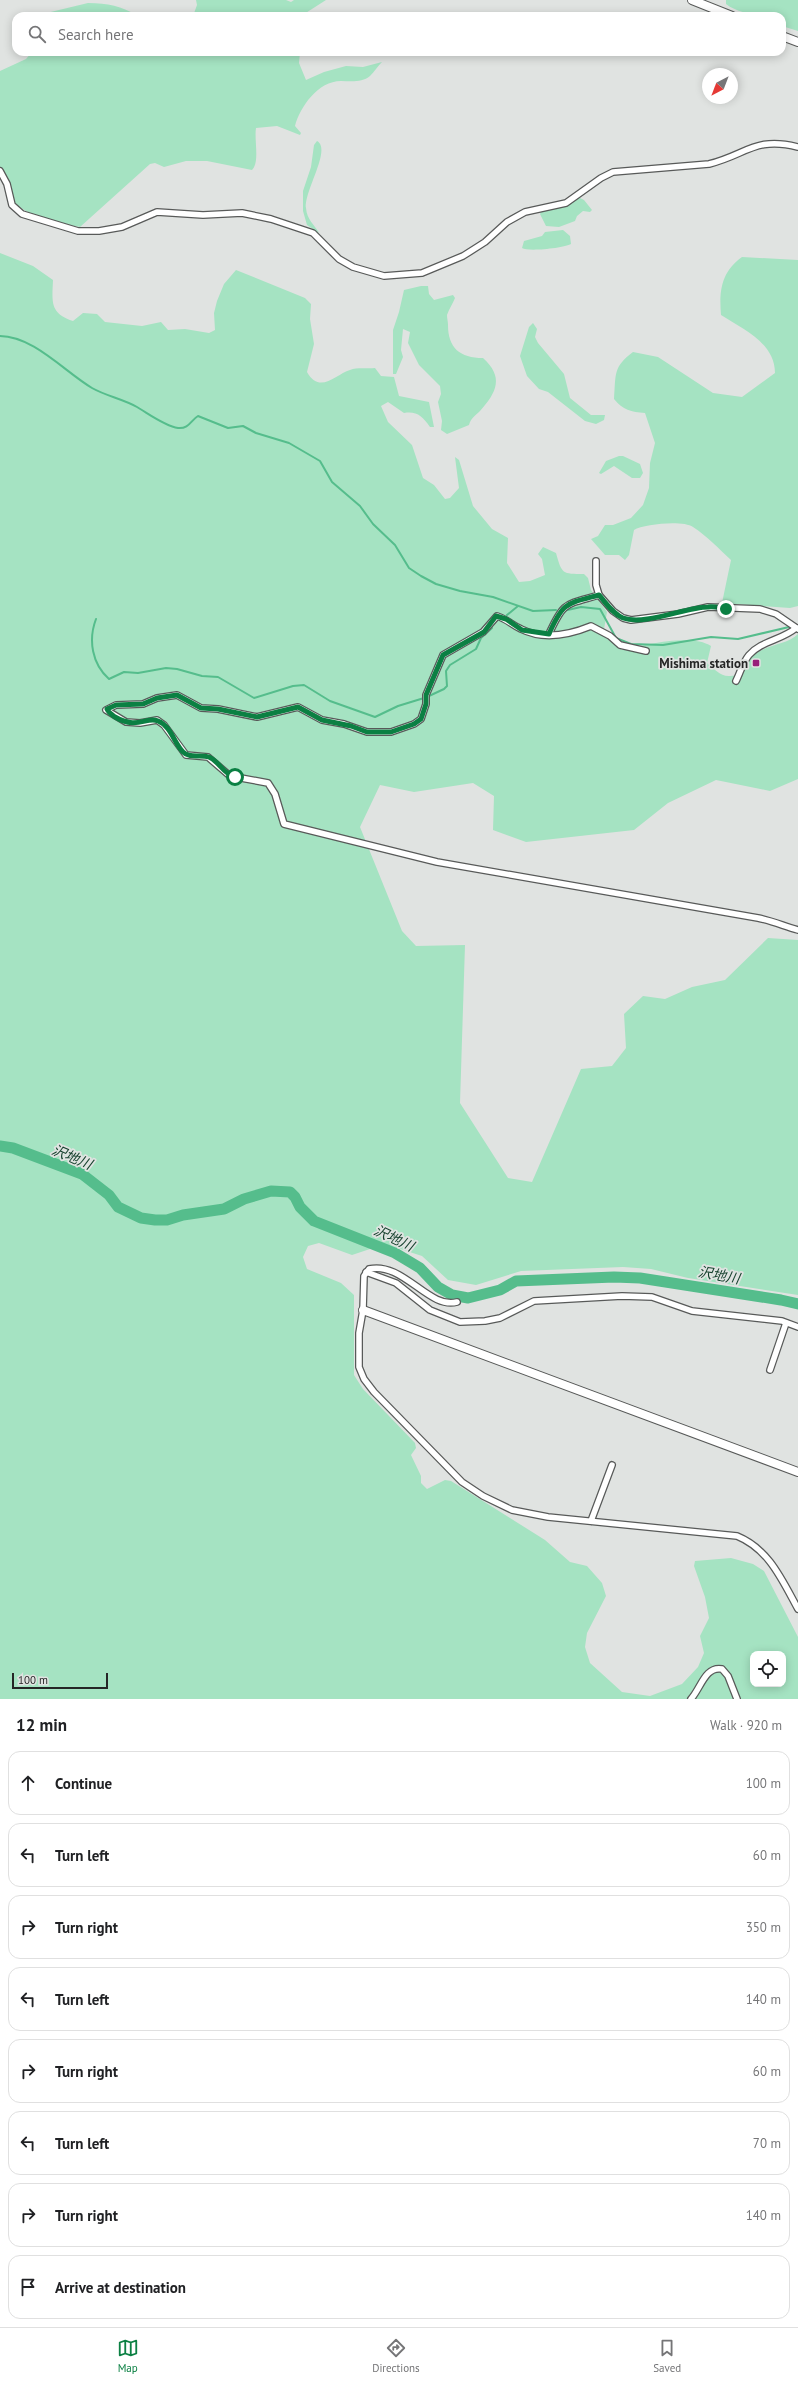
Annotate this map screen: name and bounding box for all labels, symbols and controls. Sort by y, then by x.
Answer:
search box [12,12,786,56]
icon: search [26,23,48,45]
text: Search here [58,25,134,44]
north arrow [702,68,738,104]
route end [717,600,735,618]
place label: Mishima station [659,655,748,672]
marker: Mishima station [751,658,761,668]
route start [226,768,244,786]
water label: 沢地川 [49,1141,97,1174]
water label: 沢地川 [371,1221,419,1256]
water label: 沢地川 [697,1262,743,1288]
map controls [750,1651,786,1687]
button: locate [750,1651,786,1687]
scale bar [12,1671,108,1690]
text: 100 m [18,1673,48,1687]
text: 12 min [16,1714,67,1736]
text: Walk · 920 m [710,1717,782,1734]
icon: ahead [17,1772,39,1794]
text: Continue [55,1774,112,1793]
text: 100 m [746,1775,781,1792]
icon: left [17,1844,39,1866]
text: Turn left [55,1846,109,1865]
text: 60 m [753,1847,781,1864]
icon: right [17,1916,39,1938]
text: Turn right [55,1918,118,1937]
text: 350 m [746,1919,781,1936]
icon: left [17,1988,39,2010]
text: Turn left [55,1990,109,2009]
text: 140 m [746,1991,781,2008]
icon: right [17,2060,39,2082]
text: Turn right [55,2062,118,2081]
text: 60 m [753,2063,781,2080]
icon: left [17,2132,39,2154]
text: Turn left [55,2134,109,2153]
text: 70 m [753,2135,781,2152]
icon: right [17,2204,39,2226]
text: Turn right [55,2206,118,2225]
text: 140 m [746,2207,781,2224]
icon: arrive [17,2276,39,2298]
text: Arrive at destination [55,2278,186,2297]
tab: Map [117,2337,139,2375]
tab: Directions [372,2337,420,2375]
tab: Saved [653,2337,681,2375]

